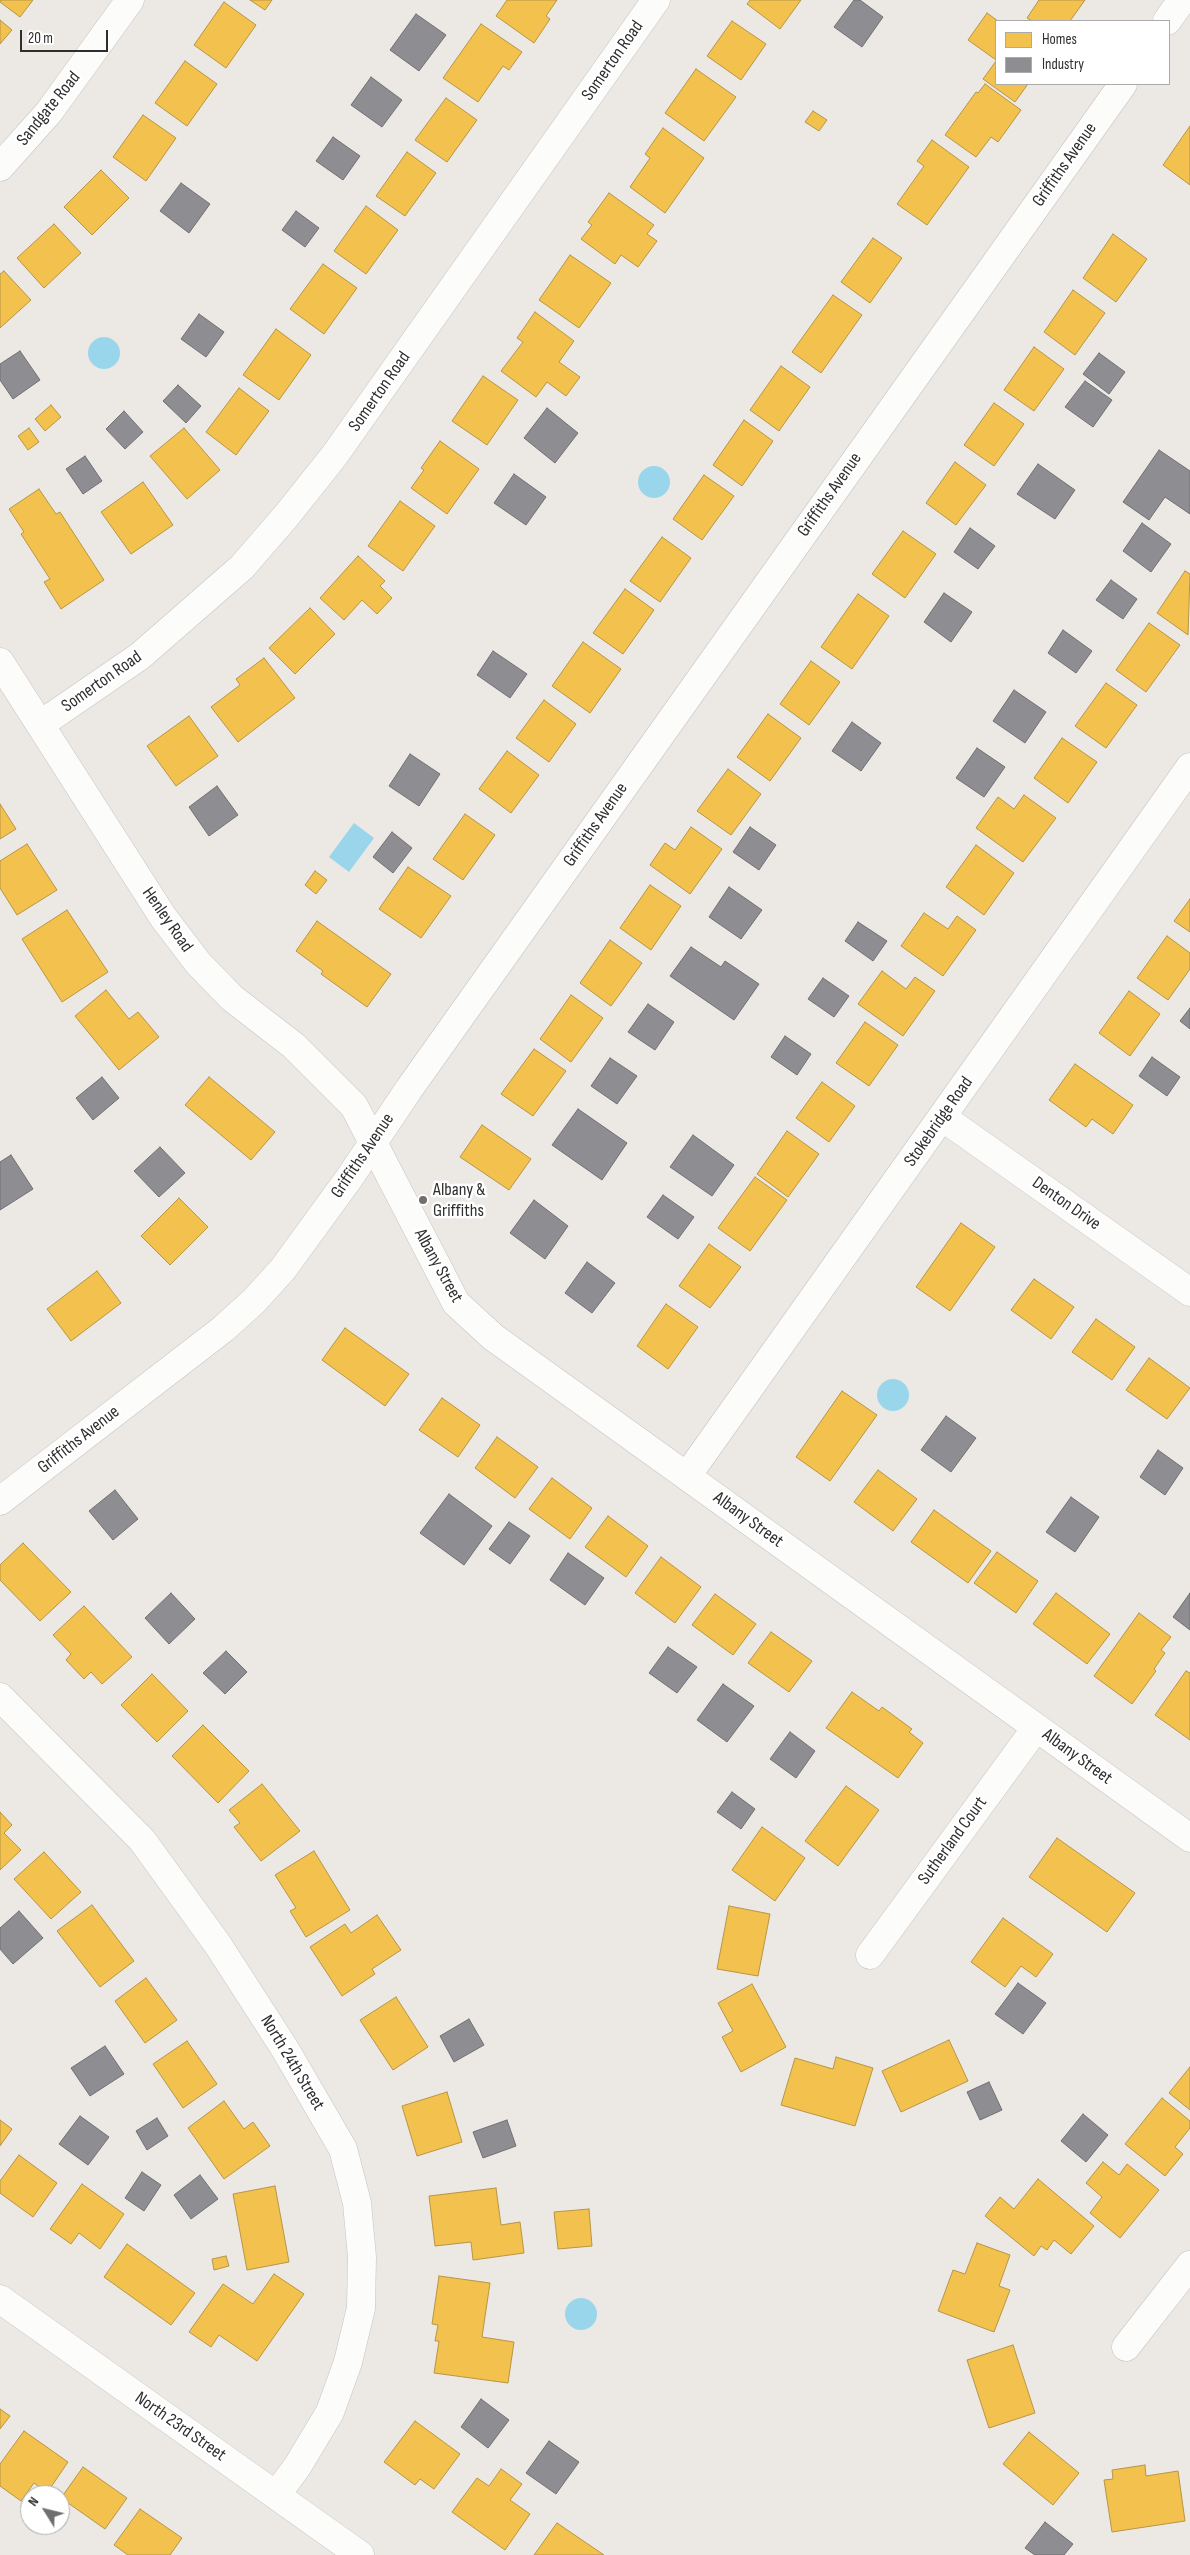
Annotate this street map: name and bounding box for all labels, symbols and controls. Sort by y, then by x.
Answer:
street label: Somerton Road [578,17,648,105]
scale bar [22,20,110,52]
legend [995,20,1170,85]
text: 20 m [28,29,53,48]
text: Homes [1042,30,1077,49]
text: Industry [1042,55,1084,74]
street label: Sandgate Road [13,68,85,150]
street label: Griffiths Avenue [1028,119,1102,211]
street label: Somerton Road [345,348,415,436]
street label: Griffiths Avenue [793,449,867,541]
street label: Somerton Road [58,647,146,717]
street label: Griffiths Avenue [559,779,633,871]
street label: Henley Road [137,883,197,957]
street label: Stokebridge Road [900,1073,978,1171]
street label: Griffiths Avenue [327,1109,399,1203]
street label: Denton Drive [1028,1173,1104,1235]
place label: Albany & Griffiths [433,1179,485,1222]
marker: Albany & Griffiths [417,1194,429,1206]
street label: Albany Street [409,1225,467,1307]
street label: Griffiths Avenue [34,1401,124,1479]
street label: Albany Street [709,1487,787,1553]
street label: Albany Street [1038,1724,1116,1790]
street label: Sutherland Court [914,1793,992,1889]
street label: North 24th Street [255,2012,329,2114]
street label: North 23rd Street [130,2388,230,2466]
north arrow [20,2485,70,2535]
text: N [24,2493,42,2510]

